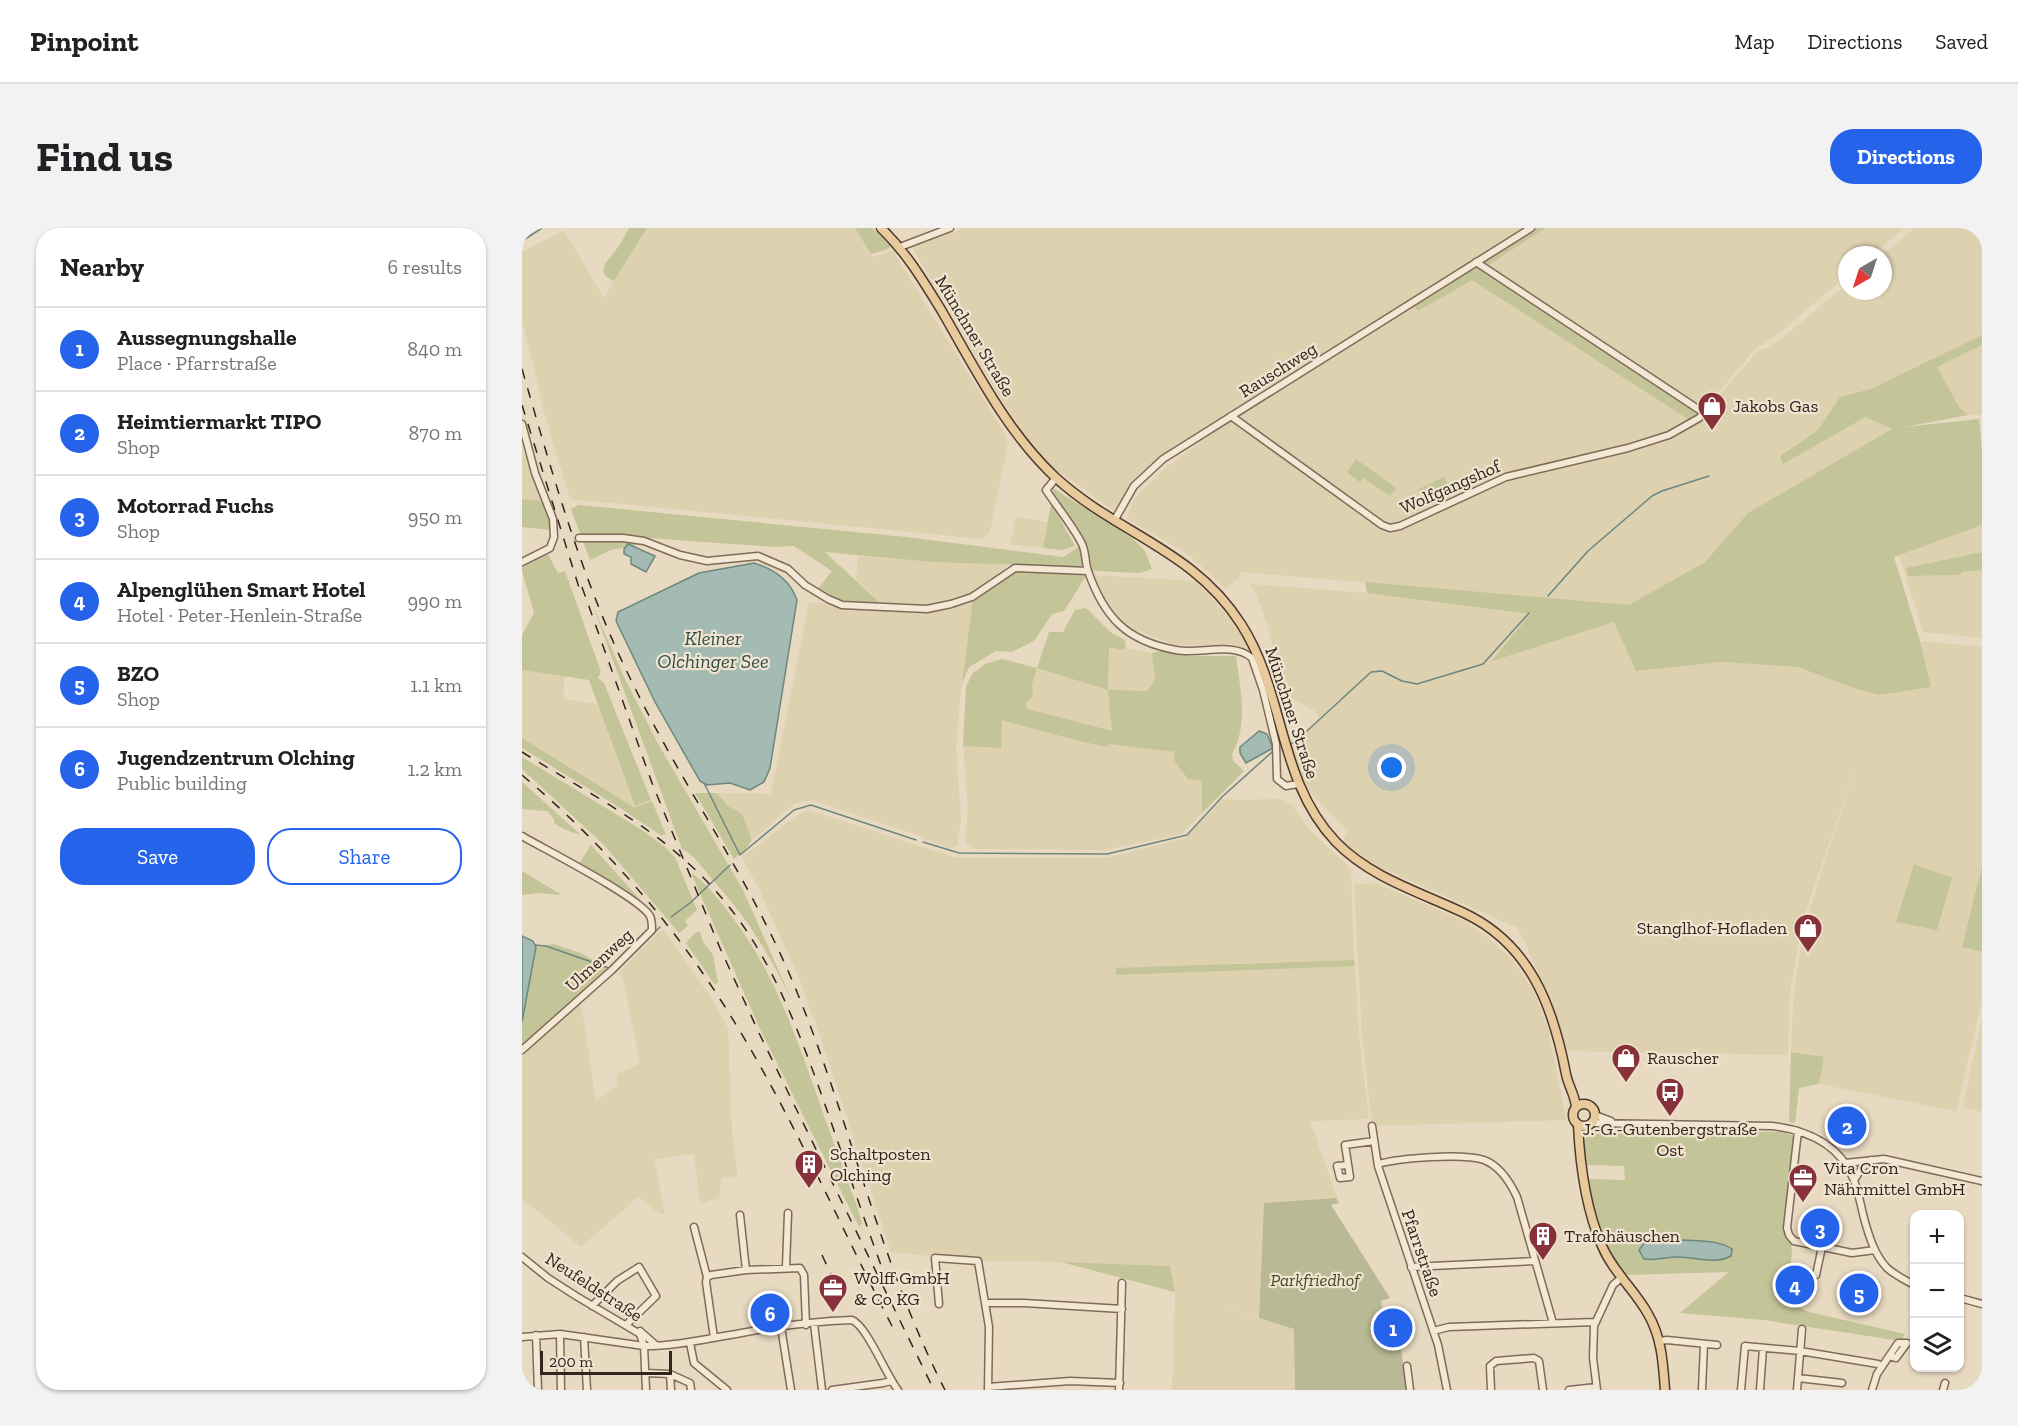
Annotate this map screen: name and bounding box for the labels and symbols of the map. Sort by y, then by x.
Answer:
north arrow [1838,246,1892,300]
street label: Münchner Straße [930,272,1020,400]
street label: Rauschweg [1235,337,1321,403]
shop icon: Jakobs Gas [1696,390,1728,432]
place label: Jakobs Gas [1733,395,1818,417]
street label: Wolfgangshof [1397,455,1505,519]
water label: Kleiner Olchinger See [657,626,769,673]
street label: Münchner Straße [1260,644,1324,782]
your location [1377,753,1406,782]
shop icon: Stanglhof-Hofladen [1792,912,1824,954]
place label: Stanglhof-Hofladen [1637,917,1788,939]
street label: Ulmenweg [561,924,638,996]
shop icon: Rauscher [1610,1042,1642,1084]
place label: Rauscher [1647,1047,1719,1069]
bus stop icon: J.-G.-Gutenbergstraße Ost [1654,1076,1686,1118]
pin: 2 [1828,1104,1866,1148]
place label: J.-G.-Gutenbergstraße Ost [1583,1118,1757,1161]
place label: Schaltposten Olching [830,1143,931,1186]
building icon: Schaltposten Olching [793,1148,825,1190]
place label: Vita Cron Nährmittel GmbH [1823,1157,1965,1200]
office icon: Vita Cron Nährmittel GmbH [1787,1162,1819,1204]
street label: Pfarrstraße [1397,1206,1447,1300]
pin: 3 [1800,1206,1840,1250]
building icon: Trafohäuschen [1527,1220,1559,1262]
place label: Trafohäuschen [1564,1225,1681,1247]
street label: Neufeldstraße [541,1247,647,1327]
pin: 4 [1776,1262,1814,1308]
place label: Wolff GmbH & Co KG [854,1267,950,1310]
park label: Parkfriedhof [1270,1269,1362,1291]
pin: 5 [1840,1270,1878,1316]
office icon: Wolff GmbH & Co KG [817,1272,849,1314]
pin: 6 [750,1290,790,1336]
pin: 1 [1374,1306,1412,1350]
scale bar [540,1348,672,1376]

